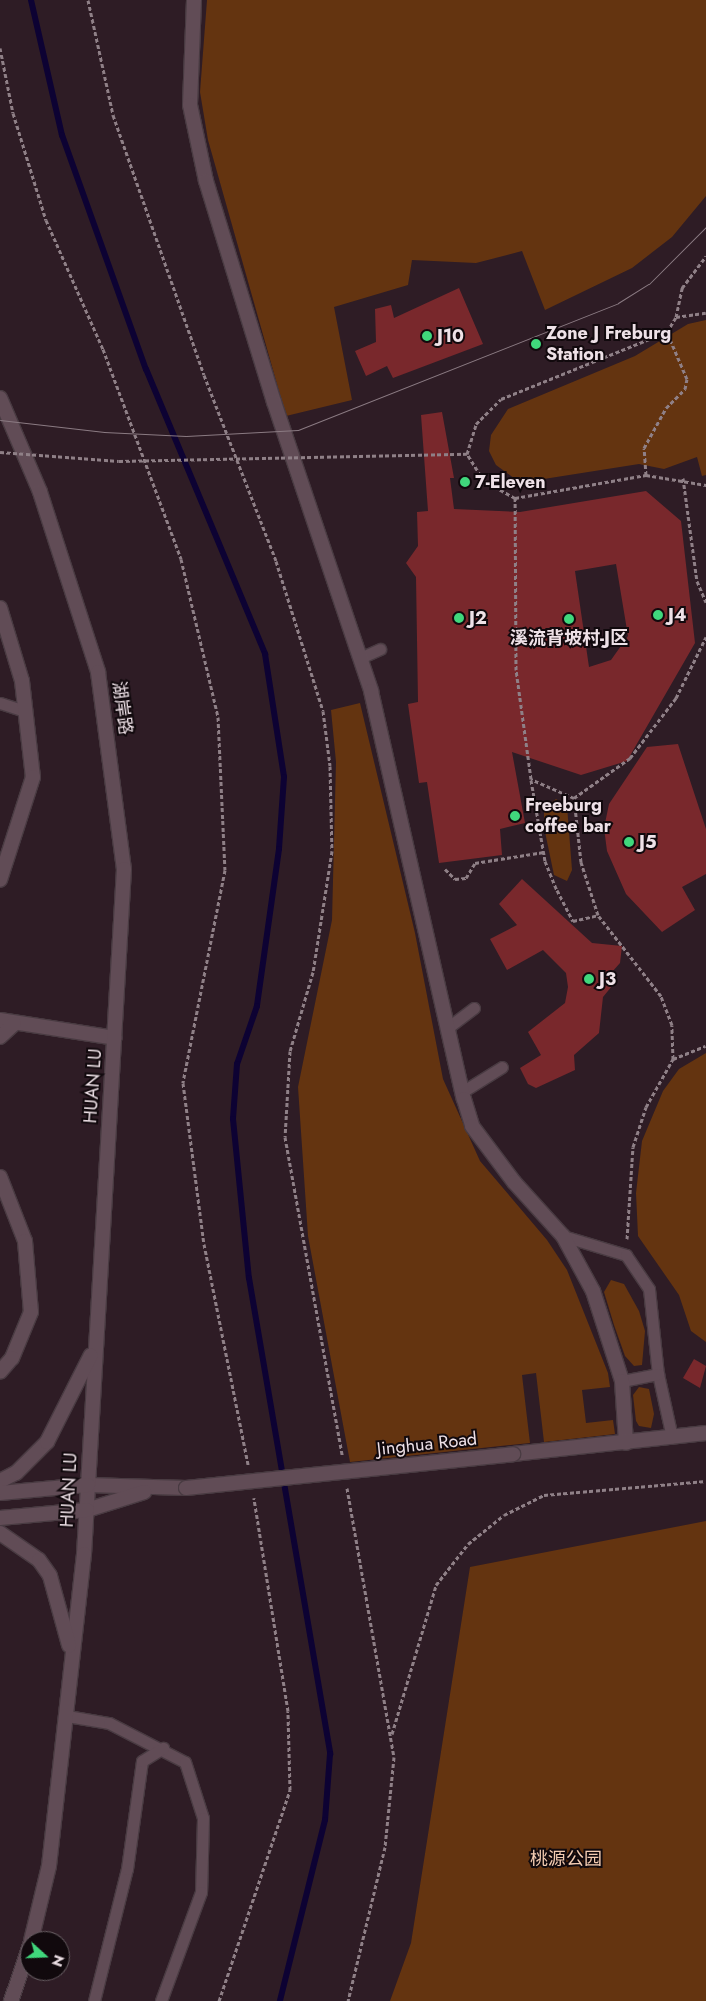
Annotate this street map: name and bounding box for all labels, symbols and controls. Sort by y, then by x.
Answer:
place label: Zone J Freburg Station [546,323,671,366]
place label: J10 [437,325,464,347]
marker: J10 [421,330,433,342]
marker: Zone J Freburg Station [530,338,542,350]
place label: 7-Eleven [475,471,545,493]
marker: 7-Eleven [459,476,471,488]
place label: J4 [668,604,687,626]
place label: J2 [469,607,487,629]
marker: J4 [652,609,664,621]
marker: J2 [453,612,465,624]
marker: 溪流背坡村-J区 [563,613,575,625]
place label: 溪流背坡村-J区 [510,627,628,649]
street label: 湖岸路 [108,680,136,736]
place label: Freeburg coffee bar [525,795,611,838]
marker: Freeburg coffee bar [509,810,521,822]
place label: J5 [639,831,657,853]
marker: J5 [623,836,635,848]
place label: J3 [599,968,616,990]
marker: J3 [583,973,595,985]
street label: HUAN LU [80,1048,106,1124]
street label: Jinghua Road [376,1428,478,1460]
street label: HUAN LU [56,1452,82,1528]
park label: 桃源公园 [530,1848,602,1870]
north arrow [20,1931,70,1981]
text: N [47,1952,69,1969]

